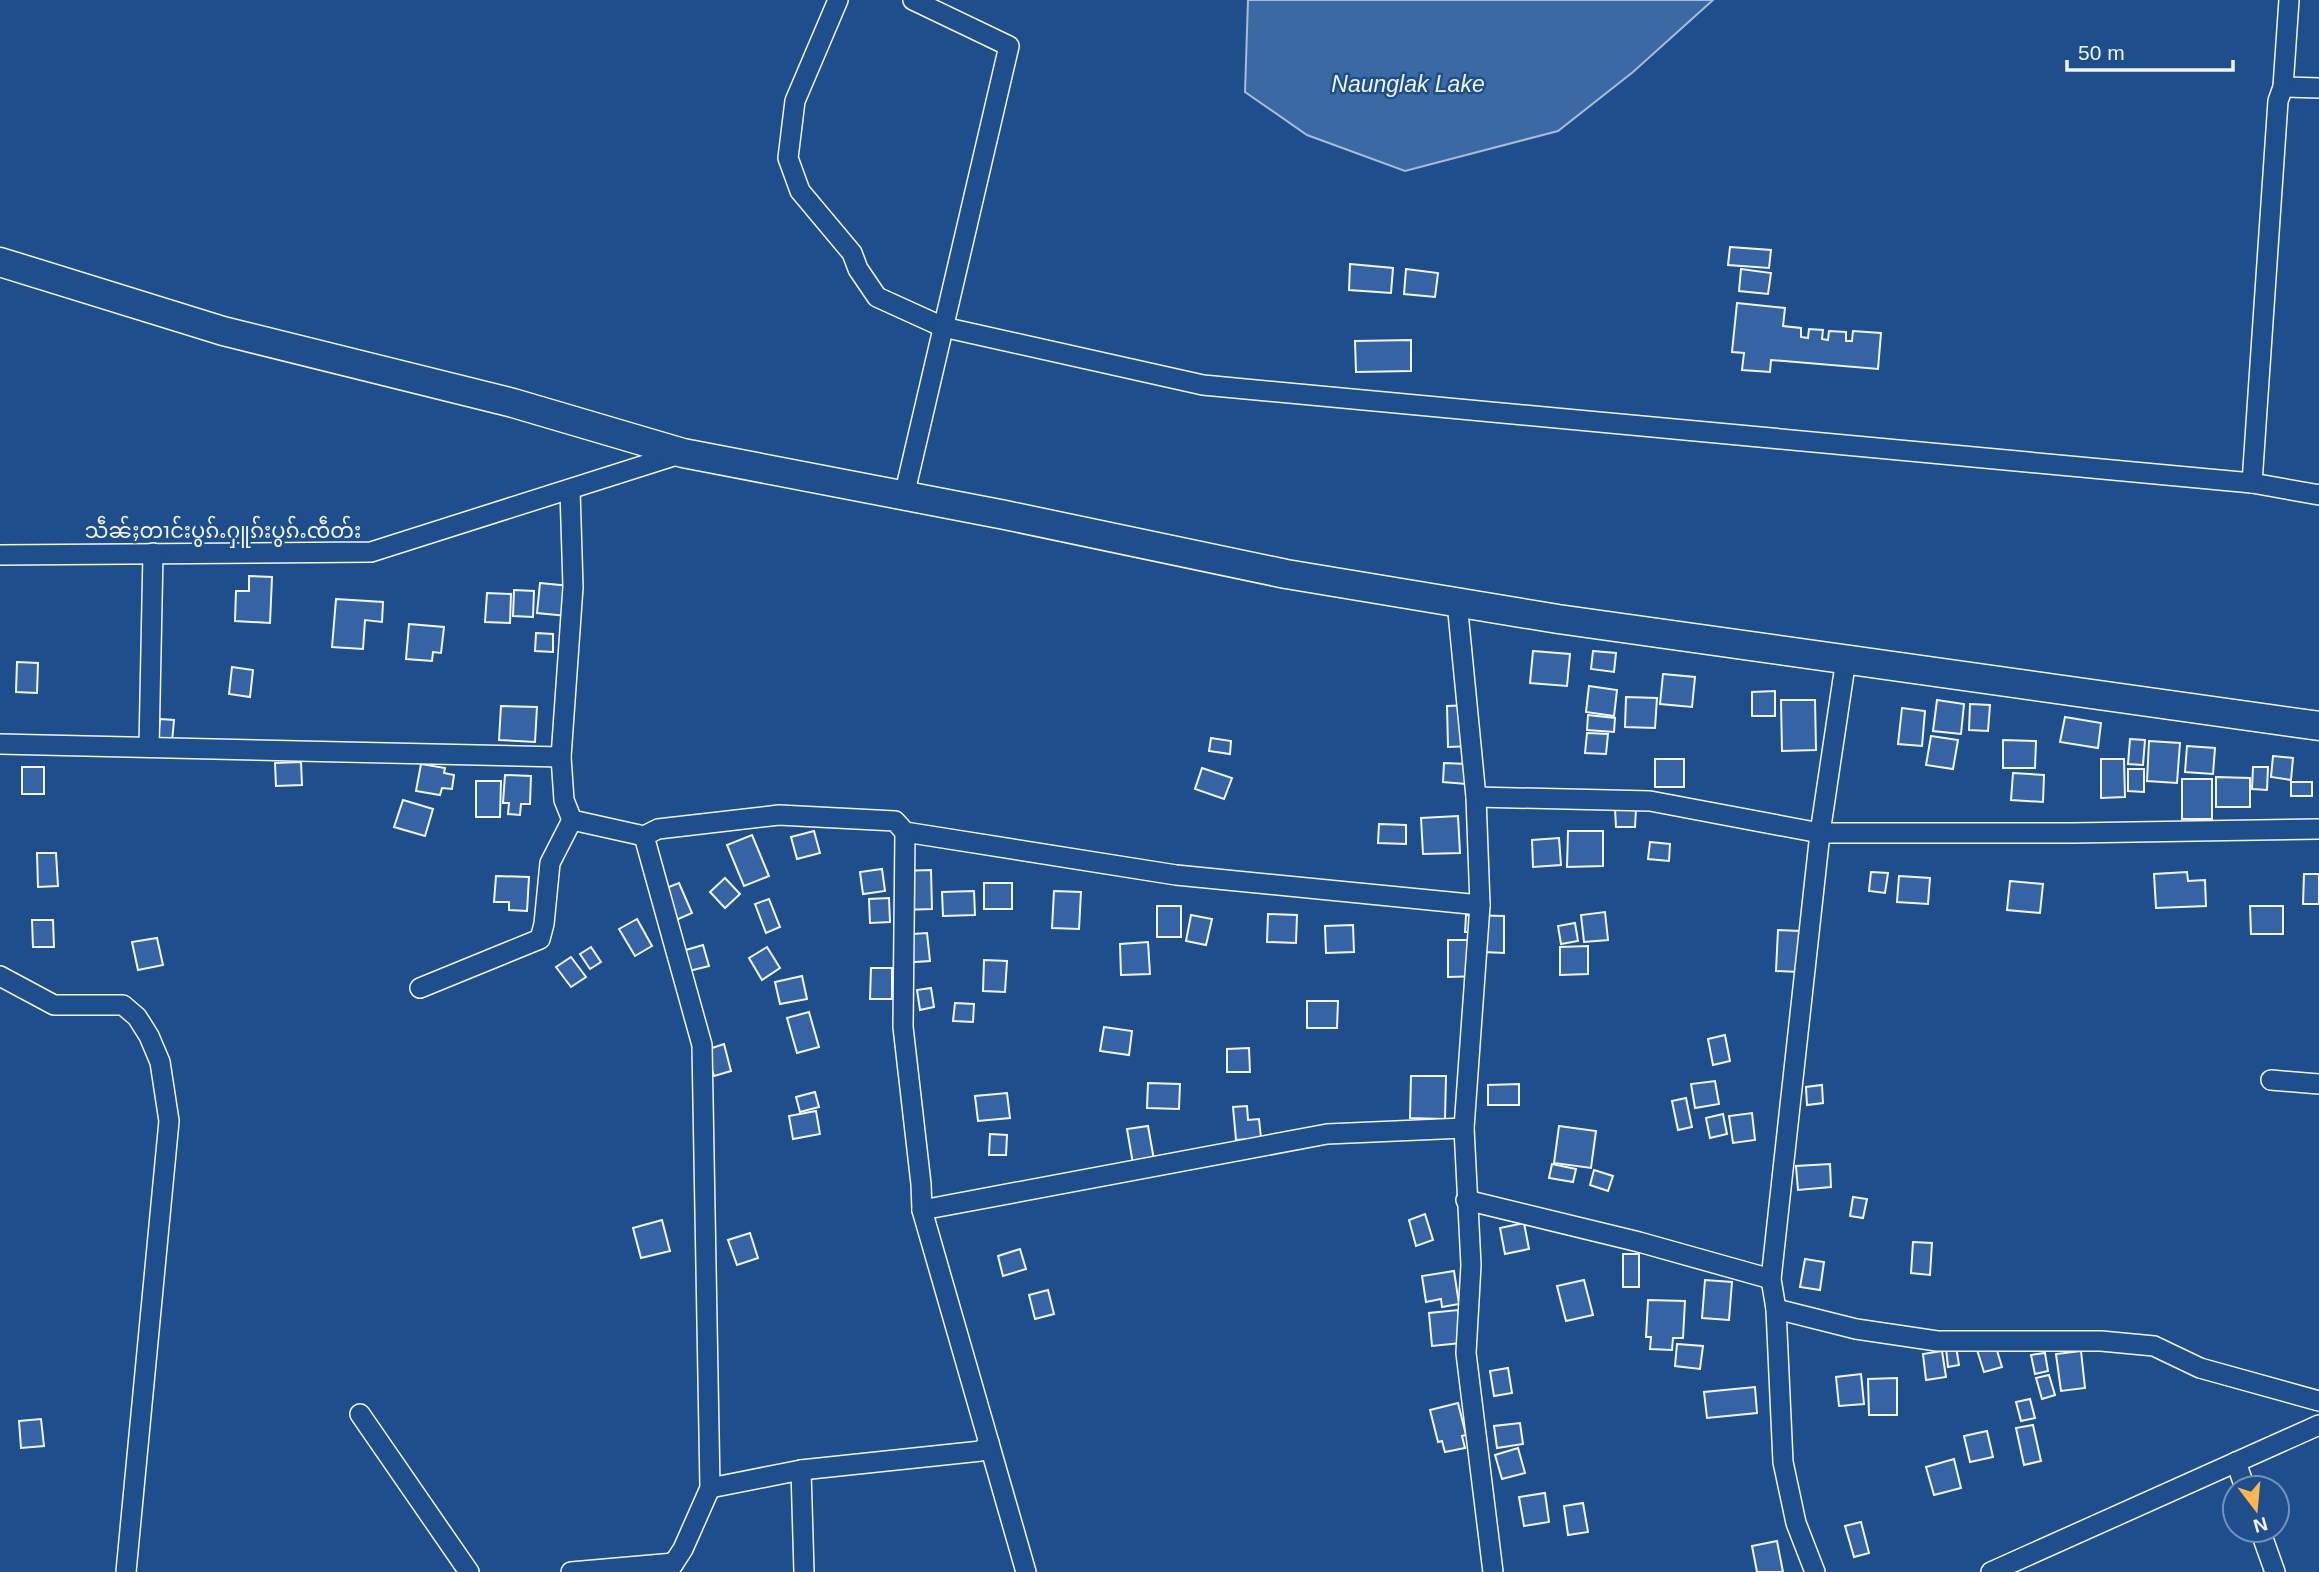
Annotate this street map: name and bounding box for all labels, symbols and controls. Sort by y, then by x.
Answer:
scale bar [2067,28,2233,72]
text: 50 m [2078,41,2125,64]
water label: Naunglak Lake [1331,71,1485,97]
street label: သဵၼ်ႈတၢင်းပွၵ်ႉႁူၵ်းပွၵ်ႉၸဵတ်း [85,515,361,548]
north arrow [2221,1474,2291,1544]
text: N [2251,1513,2270,1537]

